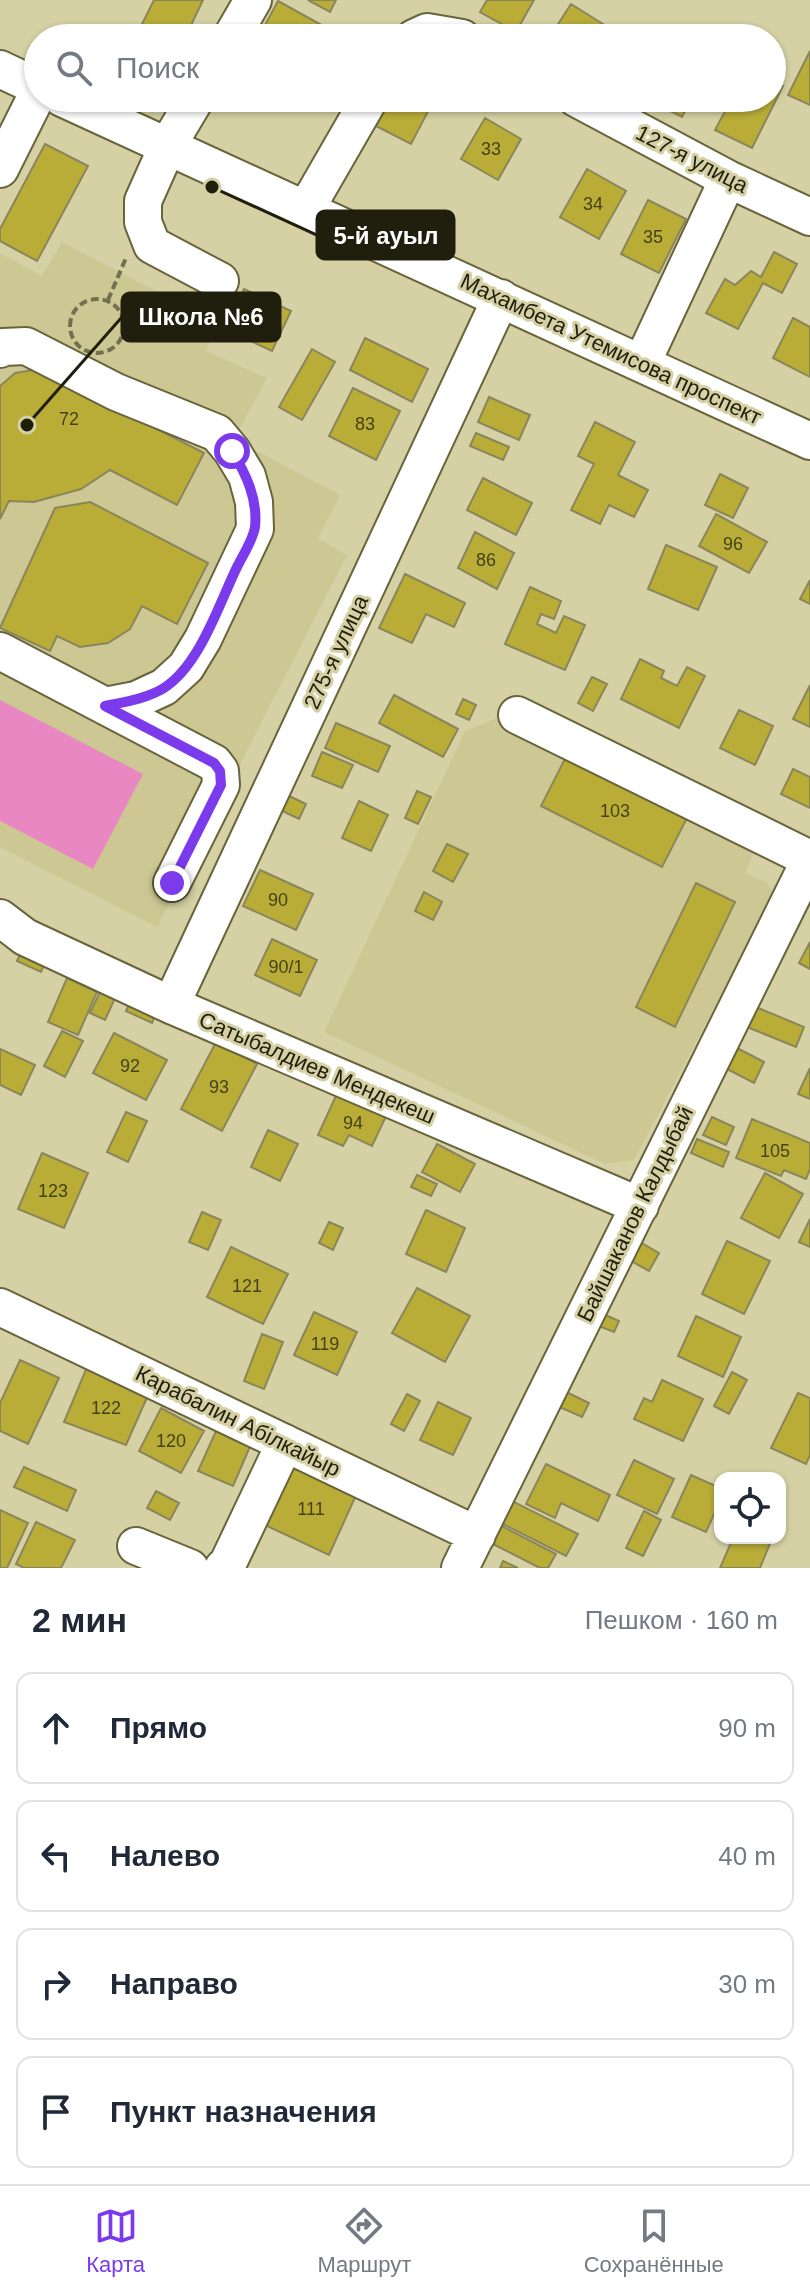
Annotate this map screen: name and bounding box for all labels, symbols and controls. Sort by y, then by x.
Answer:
search box [24,24,786,112]
icon: search [52,46,96,90]
text: Поиск [116,51,199,84]
street label: 127-я улица [632,120,753,198]
house number: 33 [481,139,501,159]
house number: 34 [583,194,603,214]
callout: 5-й ауыл [317,211,454,259]
text: 5-й ауыл [333,222,439,249]
house number: 35 [643,227,663,247]
street label: Махамбета Утемисова проспект [457,268,765,430]
callout: Школа №6 [122,293,280,341]
text: Школа №6 [138,303,264,330]
house number: 72 [59,409,79,429]
house number: 83 [355,414,375,434]
route start [214,433,250,469]
house number: 96 [723,534,743,554]
house number: 86 [476,550,496,570]
street label: 275-я улица [299,591,374,713]
house number: 103 [600,801,630,821]
route end [154,865,190,901]
house number: 90 [268,890,288,910]
house number: 90/1 [268,957,304,977]
street label: Сатыбалдиев Мендекеш [195,1007,439,1129]
house number: 92 [120,1056,140,1076]
house number: 93 [209,1077,229,1097]
street label: Байшаканов Калдыбай [572,1102,698,1326]
house number: 94 [343,1113,363,1133]
house number: 105 [760,1141,790,1161]
house number: 123 [38,1181,68,1201]
house number: 121 [232,1276,262,1296]
house number: 119 [311,1334,339,1354]
street label: Карабалин Абілкайыр [131,1360,345,1482]
house number: 122 [91,1398,121,1418]
house number: 120 [156,1431,186,1451]
map controls [714,1472,786,1544]
button: locate [714,1472,786,1544]
house number: 111 [297,1499,325,1519]
text: 2 мин [32,1601,127,1639]
text: Пешком · 160 m [585,1605,778,1635]
icon: ahead [34,1706,78,1750]
text: Прямо [110,1711,207,1744]
text: 90 m [718,1713,776,1743]
icon: left [34,1834,78,1878]
text: Налево [110,1839,220,1872]
text: 40 m [718,1841,776,1871]
icon: right [34,1962,78,2006]
text: Направо [110,1967,238,2000]
text: 30 m [718,1969,776,1999]
icon: arrive [34,2090,78,2134]
text: Пункт назначения [110,2095,377,2128]
tab: Карта [86,2204,145,2278]
tab: Маршрут [318,2204,411,2278]
tab: Сохранённые [584,2204,724,2278]

